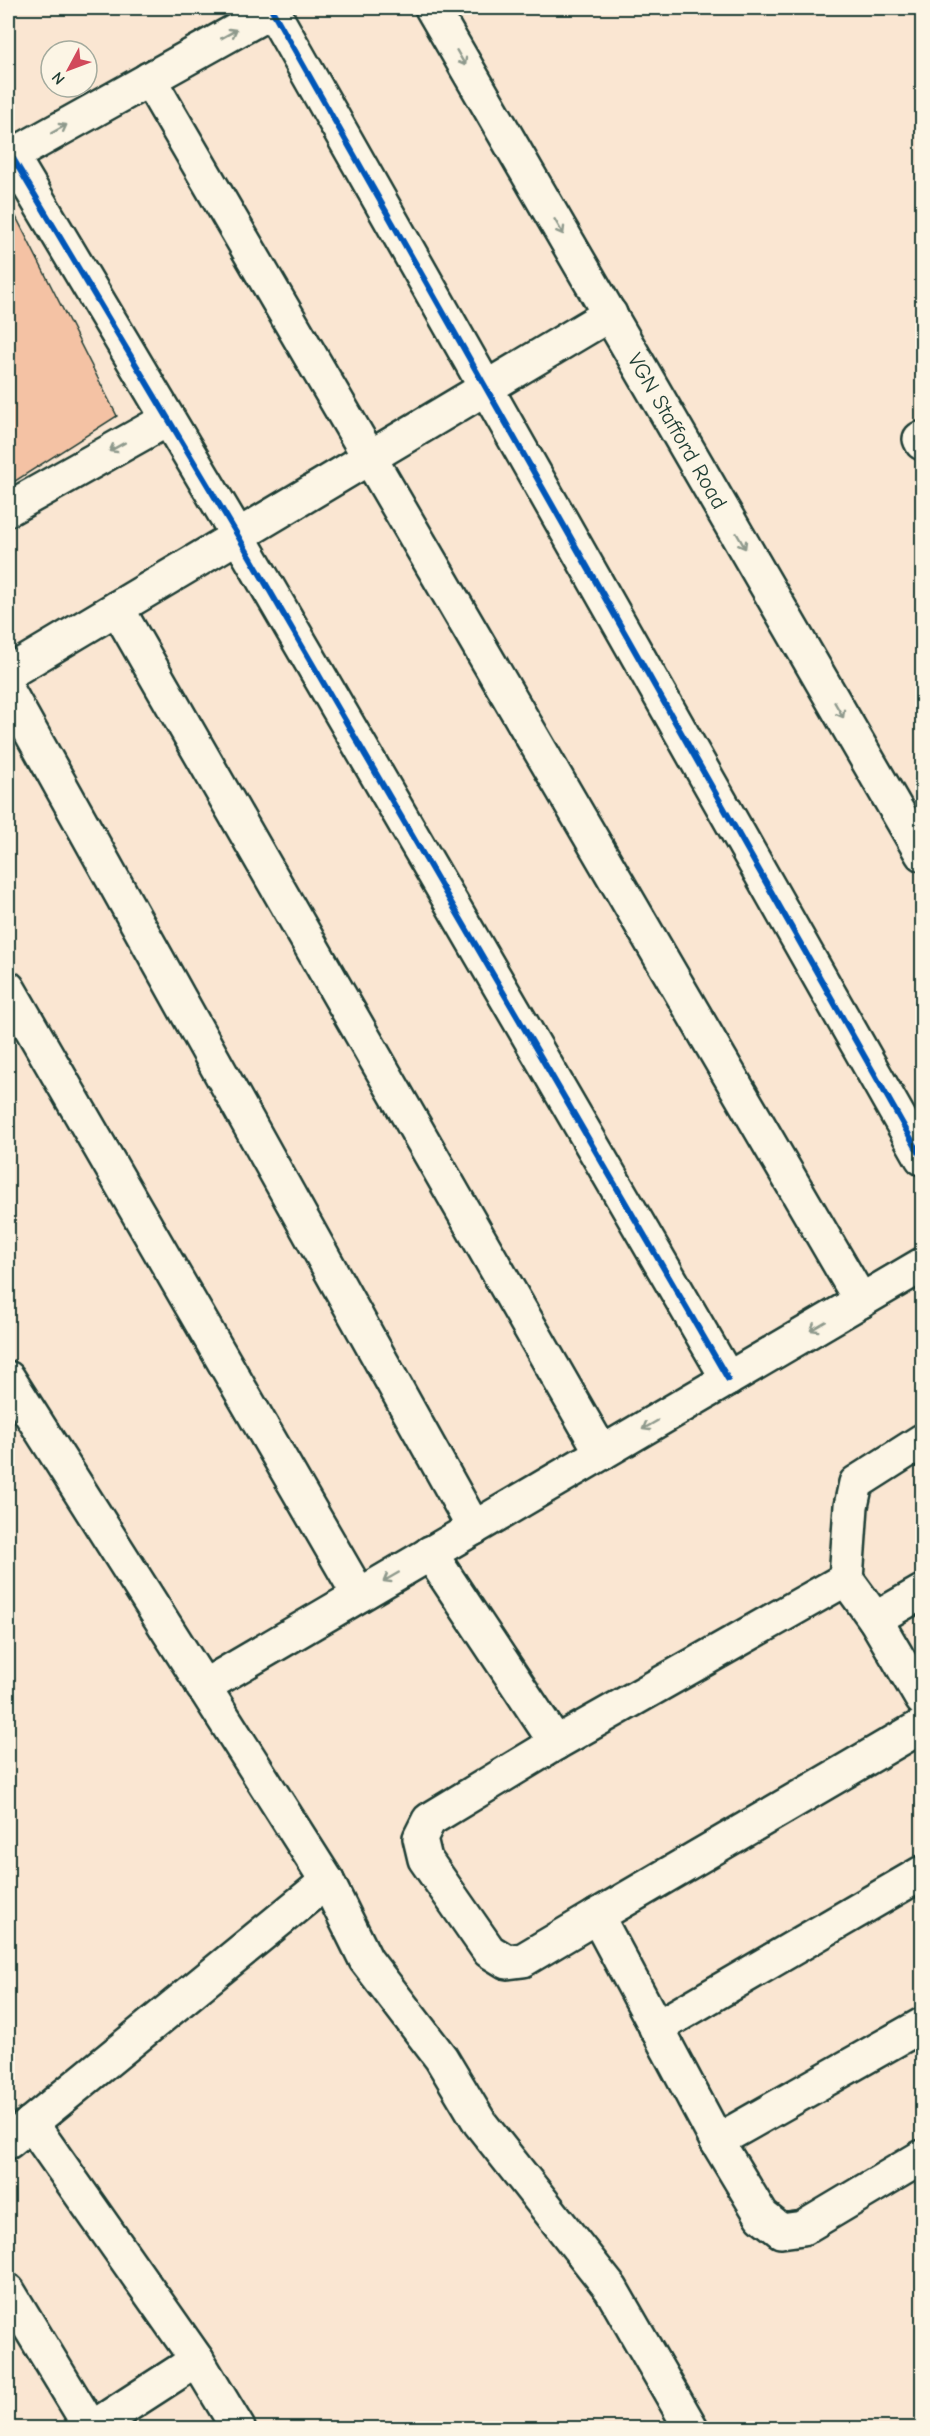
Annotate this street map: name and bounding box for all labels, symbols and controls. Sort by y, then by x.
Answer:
one-way arrow [220,28,237,40]
north arrow [39,39,99,99]
one-way arrow [456,49,468,66]
text: N [48,68,69,88]
one-way arrow [49,123,67,134]
one-way arrow [553,218,565,235]
street label: VGN Stafford Road [622,349,732,514]
one-way arrow [109,441,126,453]
one-way arrow [735,532,747,549]
one-way arrow [834,700,845,718]
one-way arrow [810,1321,827,1333]
one-way arrow [641,1420,659,1431]
one-way arrow [383,1571,400,1583]

